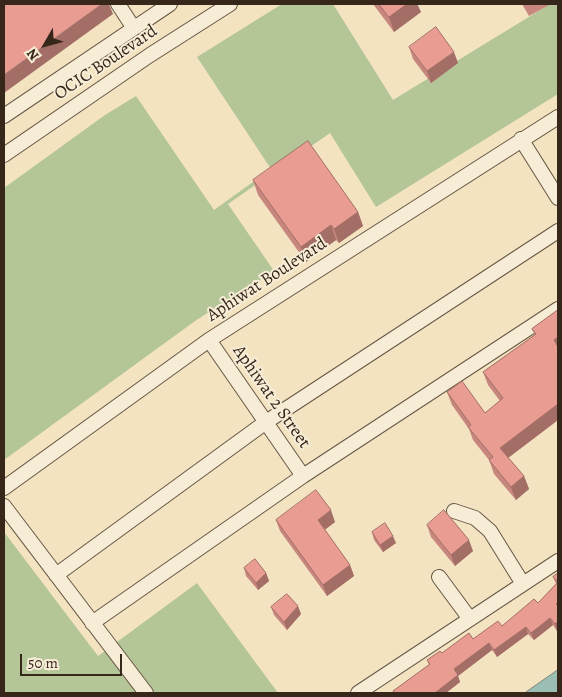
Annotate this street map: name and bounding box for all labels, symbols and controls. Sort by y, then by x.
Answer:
north arrow [20,20,70,70]
street label: OCIC Boulevard [51,21,161,105]
text: N [22,45,43,64]
street label: Aphiwat Boulevard [203,233,331,327]
street label: Aphiwat 2 Street [227,341,315,453]
scale bar [22,644,125,676]
text: 50 m [28,653,58,673]

